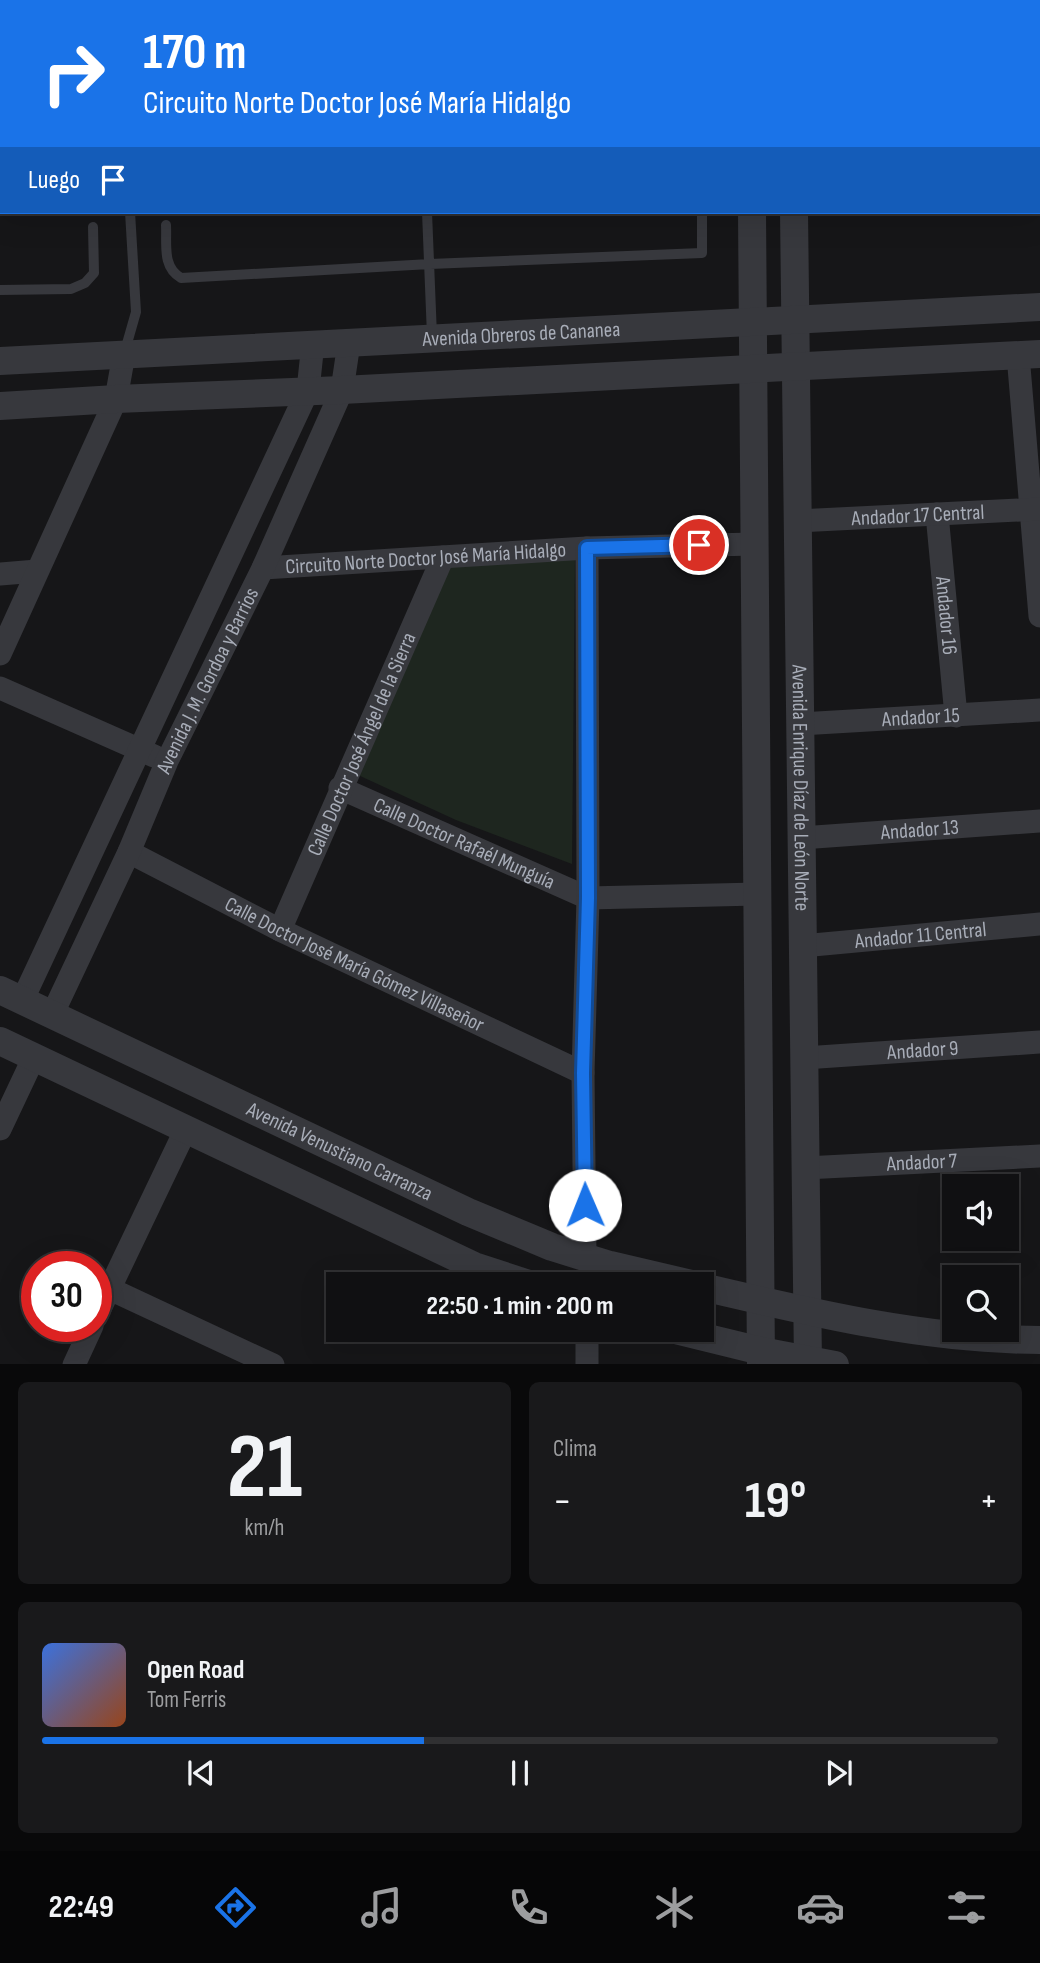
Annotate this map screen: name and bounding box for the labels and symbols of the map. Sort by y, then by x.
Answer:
street label: Avenida Obreros de Cananea [421,316,621,352]
street label: Andador 17 Central [850,499,985,531]
pin [669,515,729,575]
street label: Circuito Norte Doctor José María Hidalgo [285,537,567,579]
street label: Andador 16 [930,574,963,656]
street label: Avenida J. M. Gordoa y Barrios [150,583,264,778]
street label: Calle Doctor José Ángel de la Sierra [302,629,421,859]
street label: Avenida Enrique Díaz de León Norte [787,664,815,911]
street label: Andador 15 [880,702,960,732]
street label: Calle Doctor Rafaél Munguía [370,792,559,894]
street label: Andador 13 [879,814,960,845]
street label: Calle Doctor José María Gómez Villaseñor [221,891,488,1037]
street label: Andador 11 Central [853,917,987,954]
street label: Andador 9 [885,1035,959,1065]
street label: Avenida Venustiano Carranza [242,1096,437,1206]
street label: Andador 7 [885,1148,958,1176]
position arrow [548,1168,622,1242]
speed limit sign: 30 [21,1251,112,1342]

